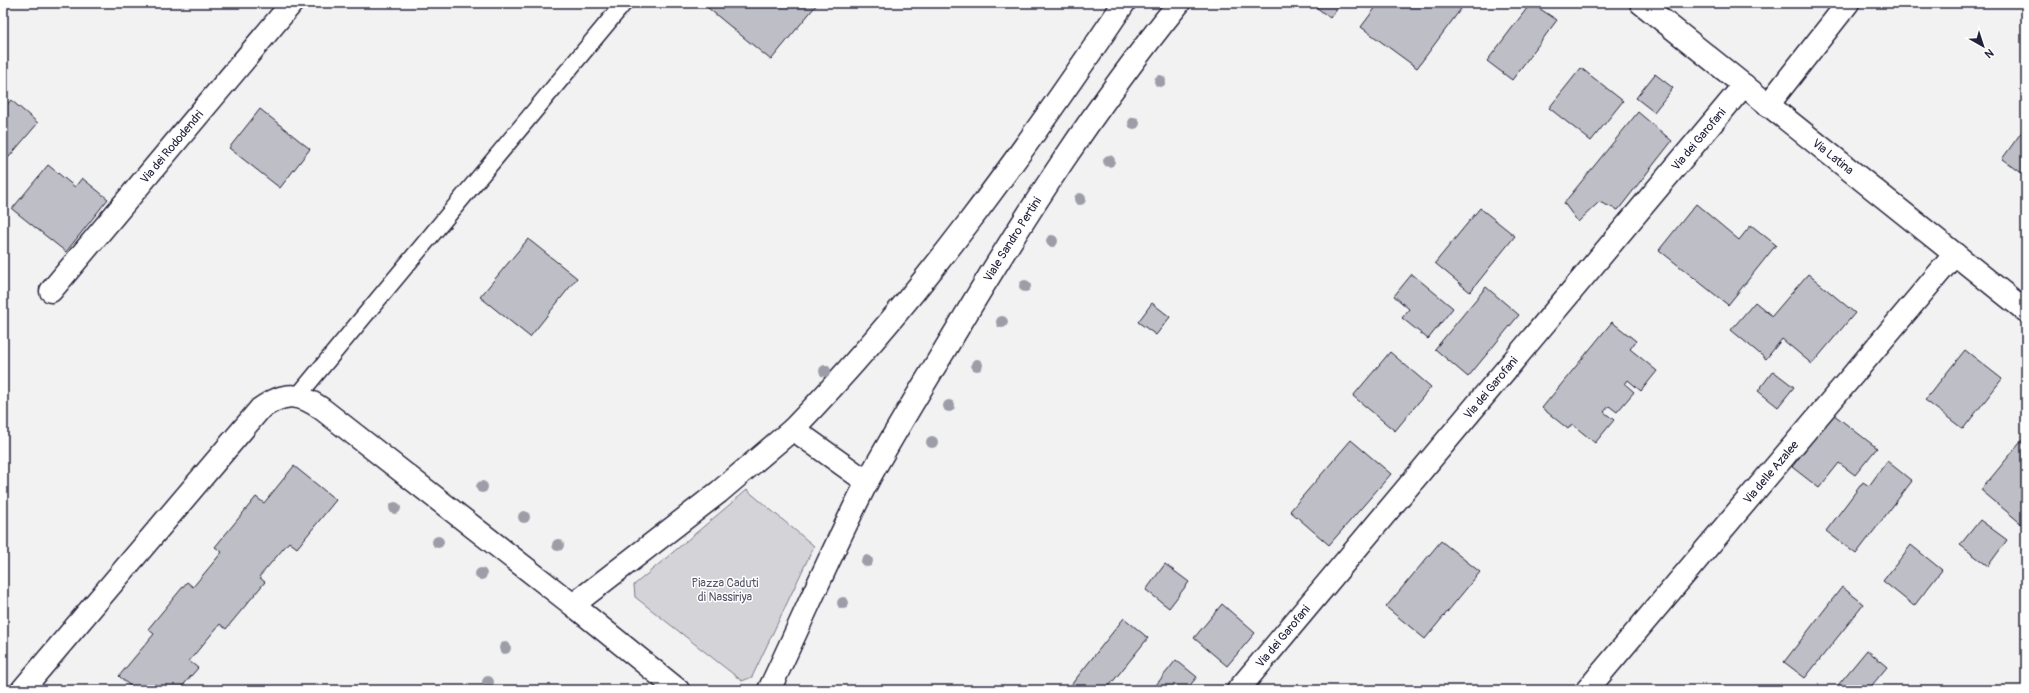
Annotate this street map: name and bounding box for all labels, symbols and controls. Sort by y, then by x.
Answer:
north arrow [1963,26,2003,66]
text: N [1982,46,1996,61]
street label: Via dei Garofani [1668,105,1729,174]
street label: Via dei Rododendri [137,107,206,186]
street label: Via Latina [1809,136,1857,178]
street label: Viale Sandro Pertini [980,194,1045,284]
street label: Via dei Garofani [1460,353,1521,422]
street label: Via delle Azalee [1740,438,1802,507]
park label: Piazza Caduti di Nassiriya [692,576,758,605]
street label: Via dei Garofani [1252,602,1313,671]

